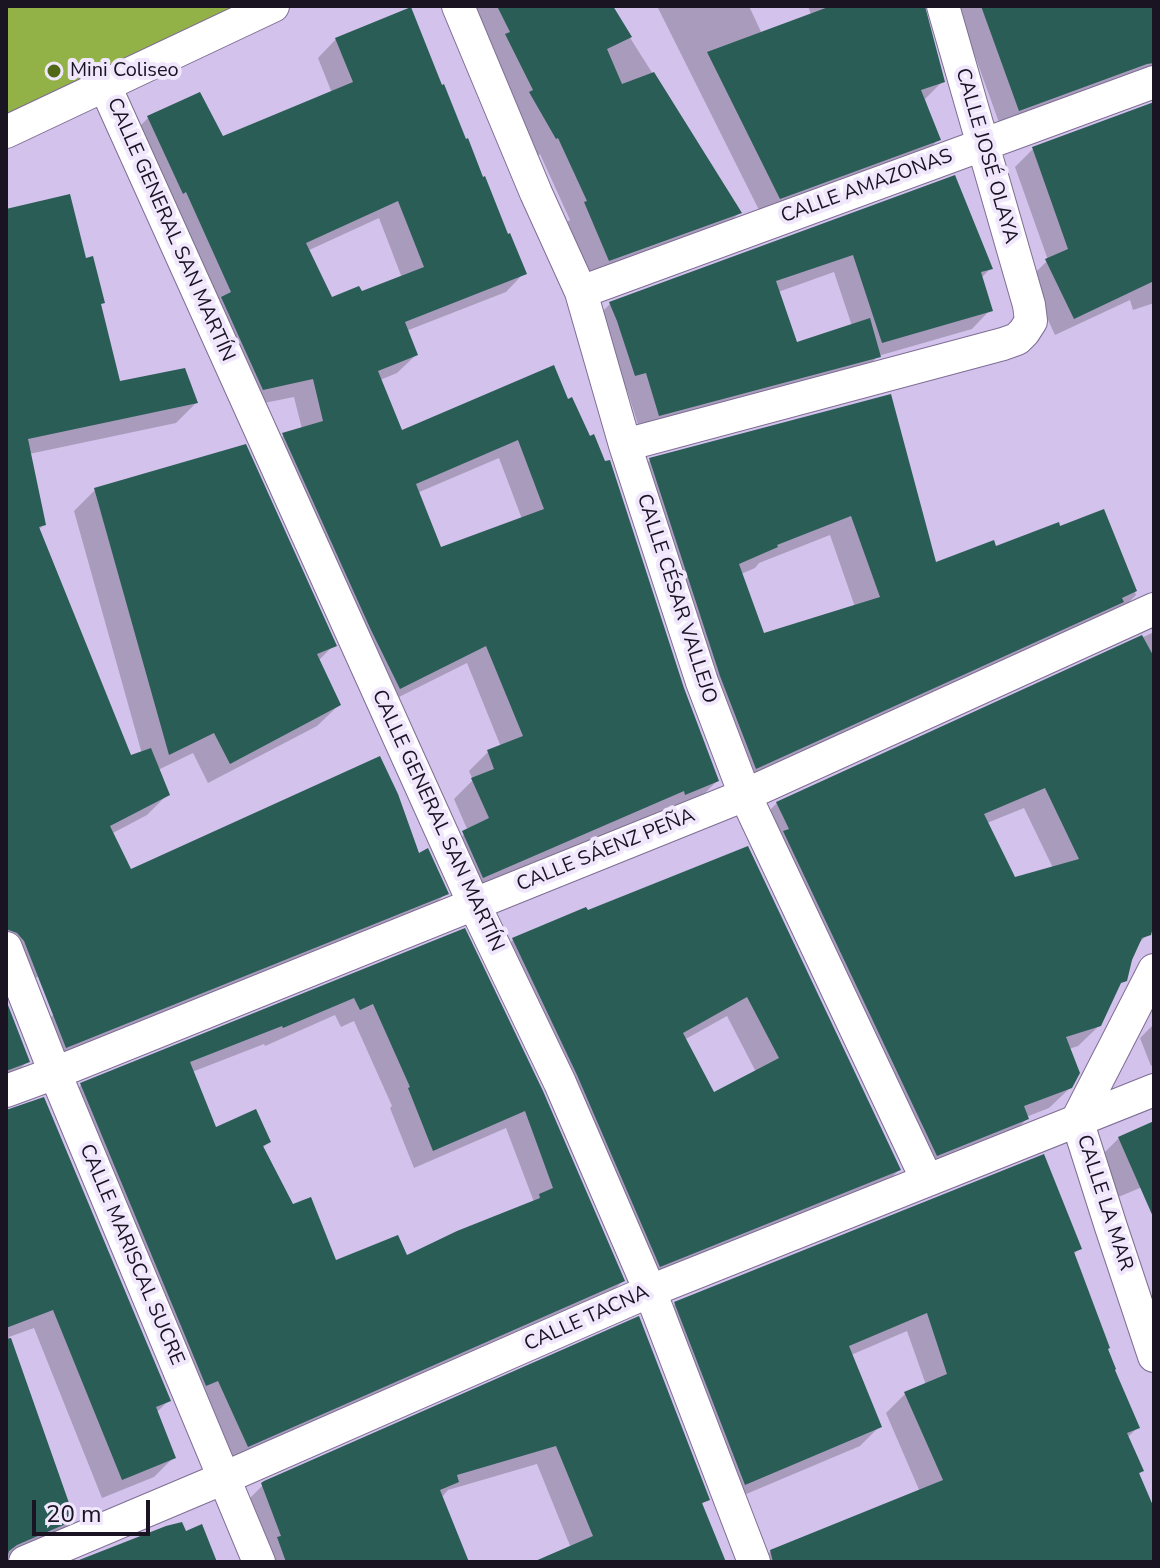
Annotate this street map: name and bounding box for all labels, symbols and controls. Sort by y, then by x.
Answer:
place label: Mini Coliseo [70,59,179,83]
marker: Mini Coliseo [45,62,63,80]
street label: CALLE JOSÉ OLAYA [949,66,1023,246]
street label: CALLE GENERAL SAN MARTÍN [101,94,239,366]
street label: CALLE AMAZONAS [778,145,956,229]
street label: CALLE CÉSAR VALLEJO [631,491,721,707]
street label: CALLE GENERAL SAN MARTÍN [366,686,508,956]
street label: CALLE SÁENZ PEÑA [513,804,699,898]
street label: CALLE LA MAR [1071,1132,1137,1274]
street label: CALLE MARISCAL SUCRE [74,1141,188,1369]
street label: CALLE TACNA [521,1281,653,1357]
scale bar [36,1484,154,1534]
text: 20 m [46,1498,102,1530]

